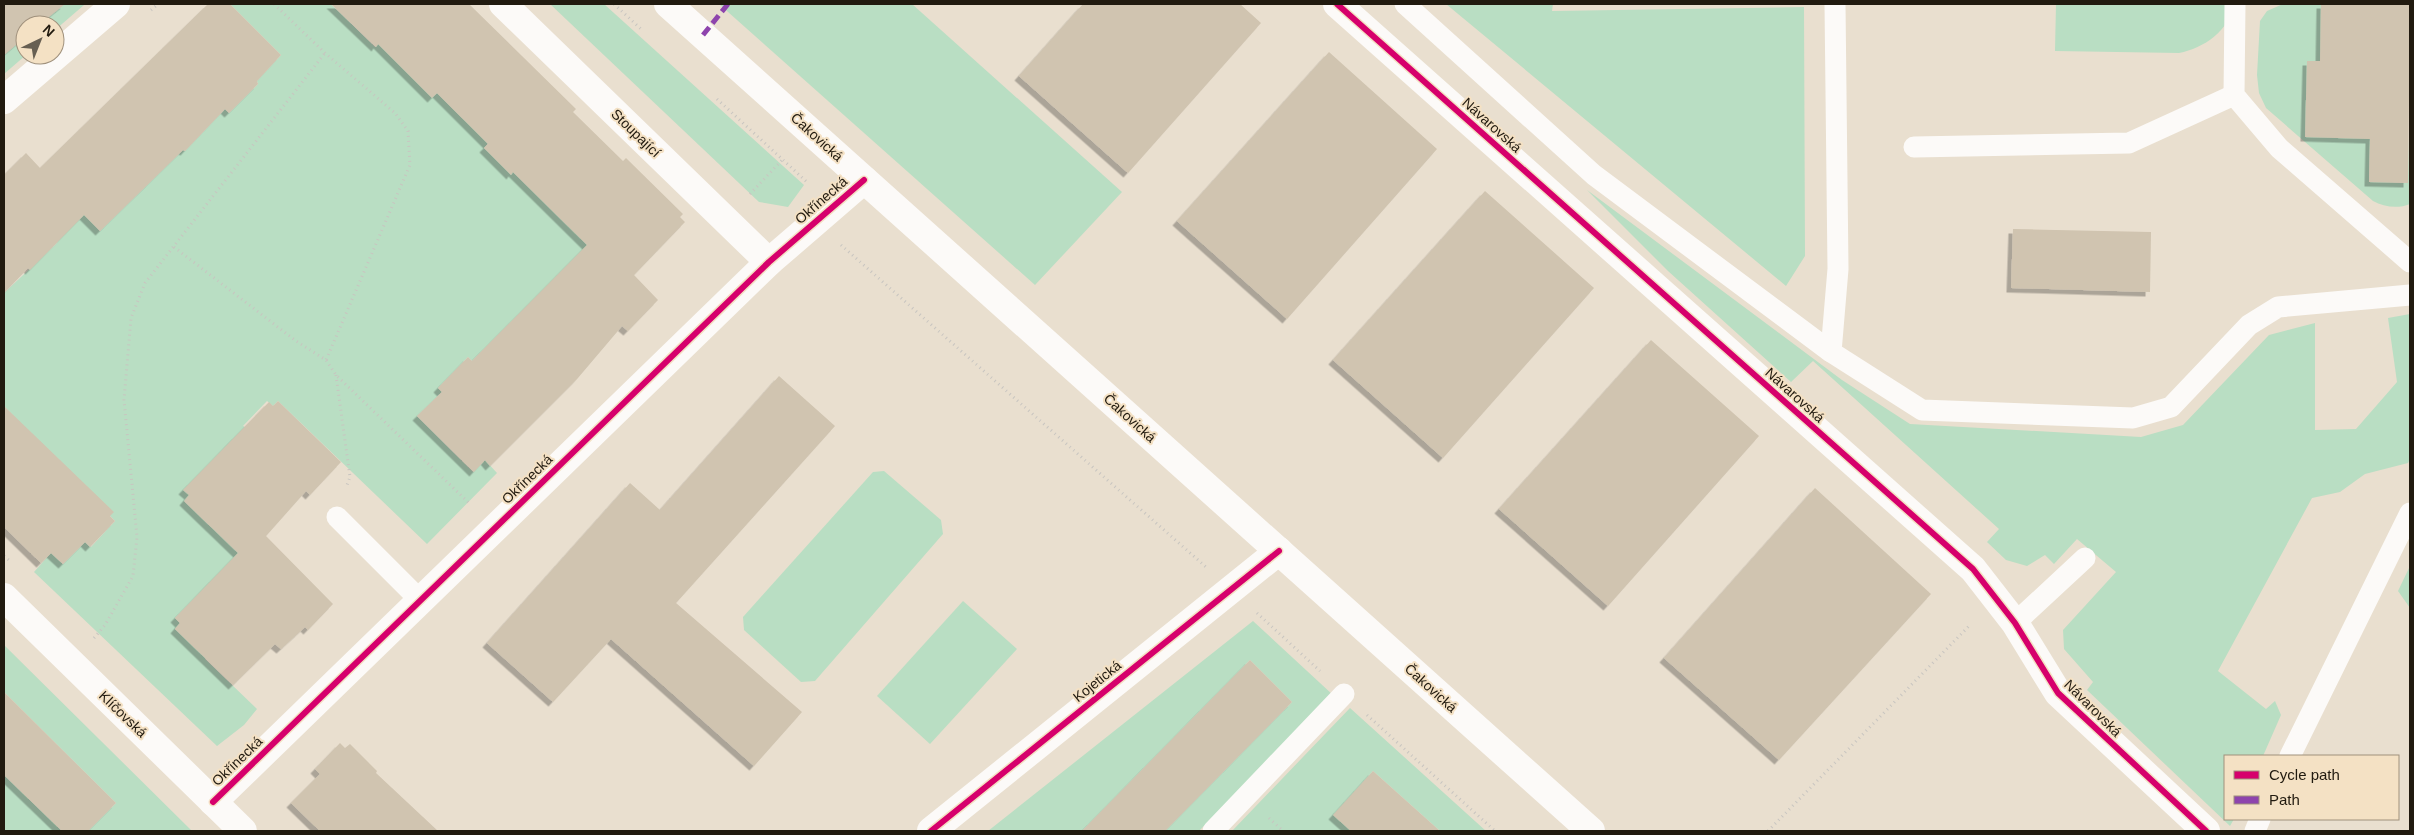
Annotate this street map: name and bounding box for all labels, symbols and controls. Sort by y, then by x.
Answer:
north arrow [15,15,65,65]
text: N [40,21,58,40]
street label: Návarovská [1459,94,1525,156]
street label: Stoupající [608,106,664,160]
street label: Čakovická [788,109,847,165]
street label: Okřínecká [792,173,850,227]
street label: Návarovská [1762,364,1828,426]
street label: Čakovická [1101,390,1160,446]
street label: Okřínecká [498,451,556,507]
street label: Kojetická [1070,657,1124,705]
street label: Čakovická [1402,660,1461,716]
street label: Návarovská [2061,676,2125,740]
street label: Klíčovská [96,687,150,741]
street label: Okřínecká [208,733,266,789]
legend [2224,755,2399,820]
text: Cycle path [2269,766,2340,783]
text: Path [2269,791,2300,808]

